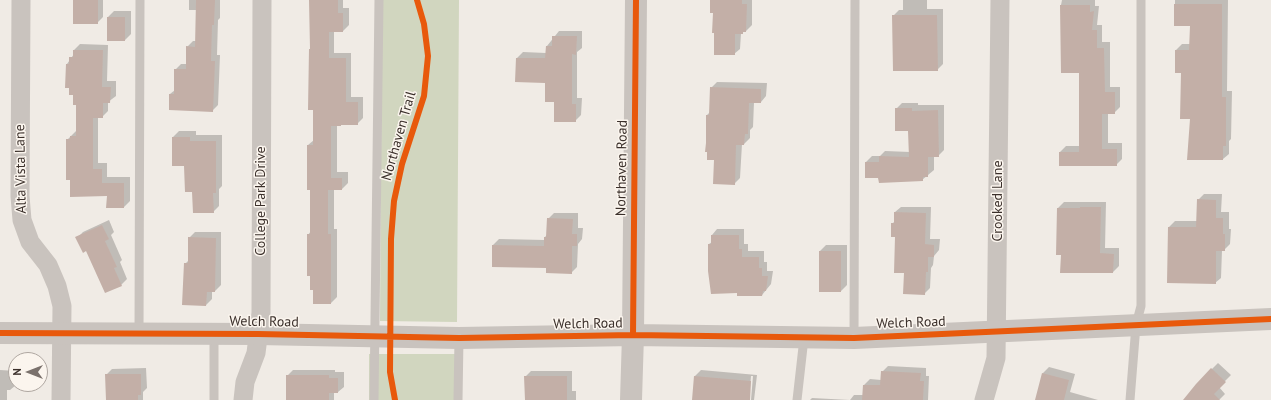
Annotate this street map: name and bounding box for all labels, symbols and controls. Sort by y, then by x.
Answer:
street label: Northaven Trail [378,89,420,183]
street label: Northaven Road [613,120,631,216]
street label: Alta Vista Lane [12,124,30,214]
street label: College Park Drive [253,146,269,256]
street label: Crooked Lane [990,160,1006,242]
street label: Welch Road [229,313,299,331]
street label: Welch Road [876,313,946,333]
street label: Welch Road [553,315,623,333]
north arrow [8,352,48,392]
text: N [10,368,24,376]

